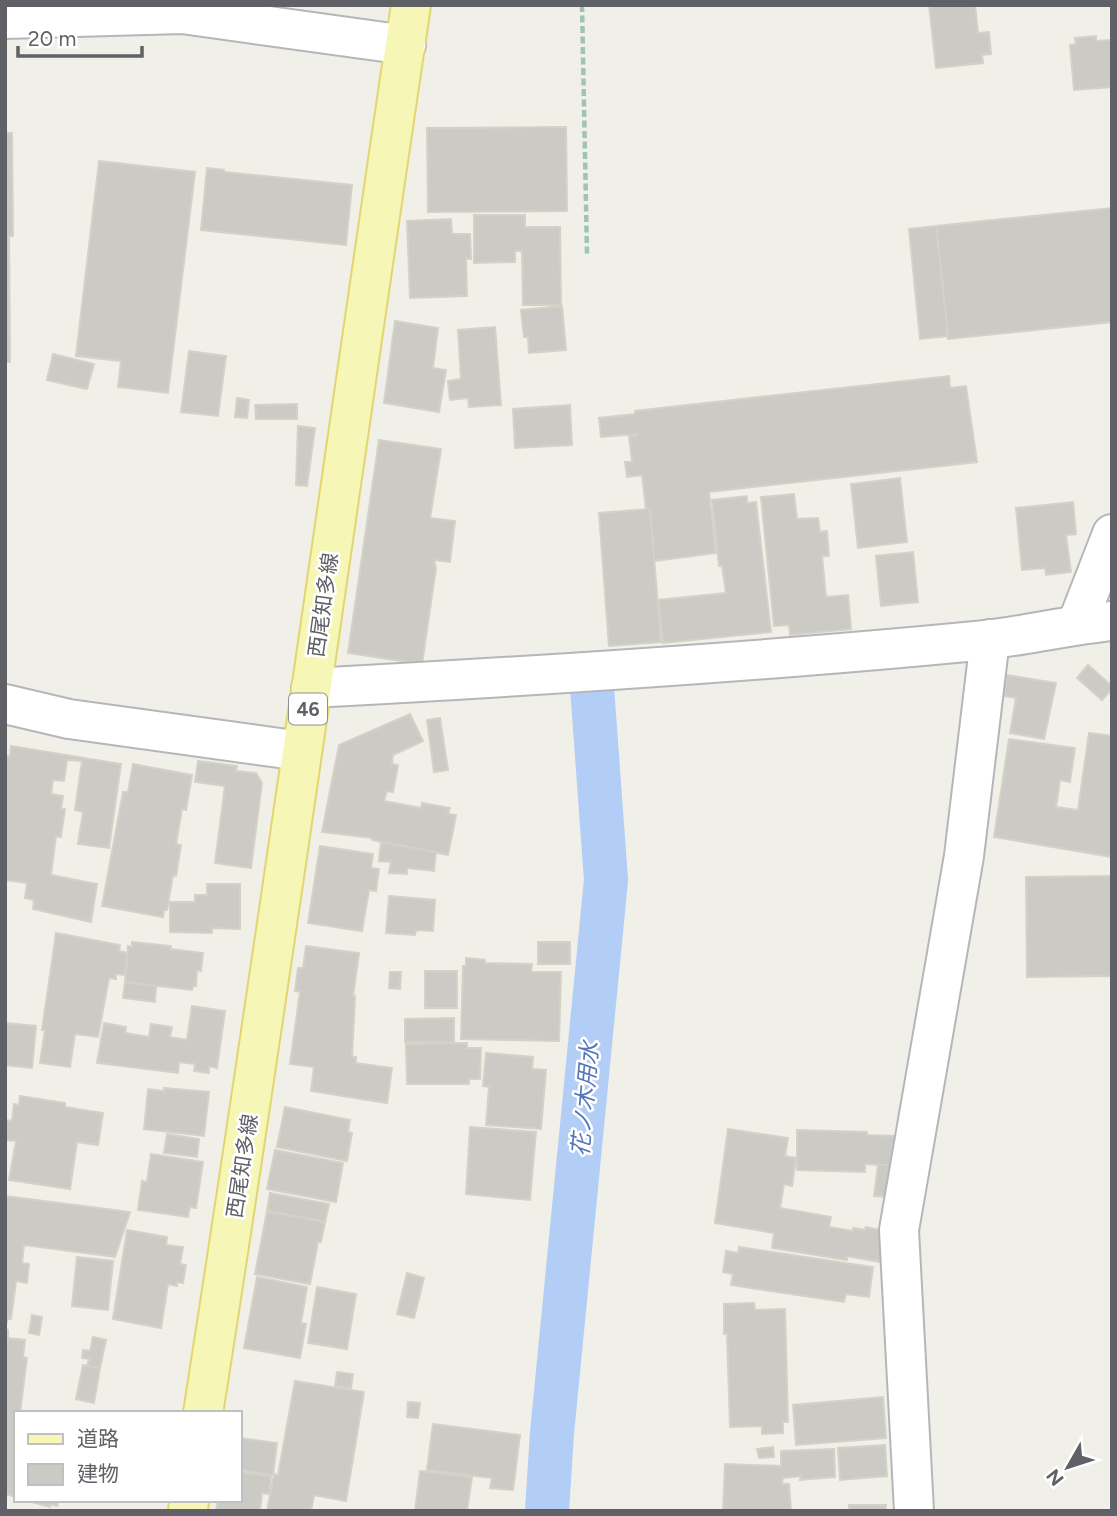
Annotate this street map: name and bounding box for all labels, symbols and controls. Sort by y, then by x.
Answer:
scale bar [18,14,142,58]
text: 20 m [28,26,76,51]
street label: 西尾知多線 [303,551,343,659]
road number: 46 [289,694,327,724]
water label: 花ノ木用水 [566,1038,604,1158]
street label: 西尾知多線 [221,1112,263,1220]
legend [14,1411,242,1502]
text: 道路 [77,1426,119,1451]
north arrow [1033,1432,1103,1502]
text: 建物 [77,1461,119,1486]
text: N [1042,1464,1069,1490]

